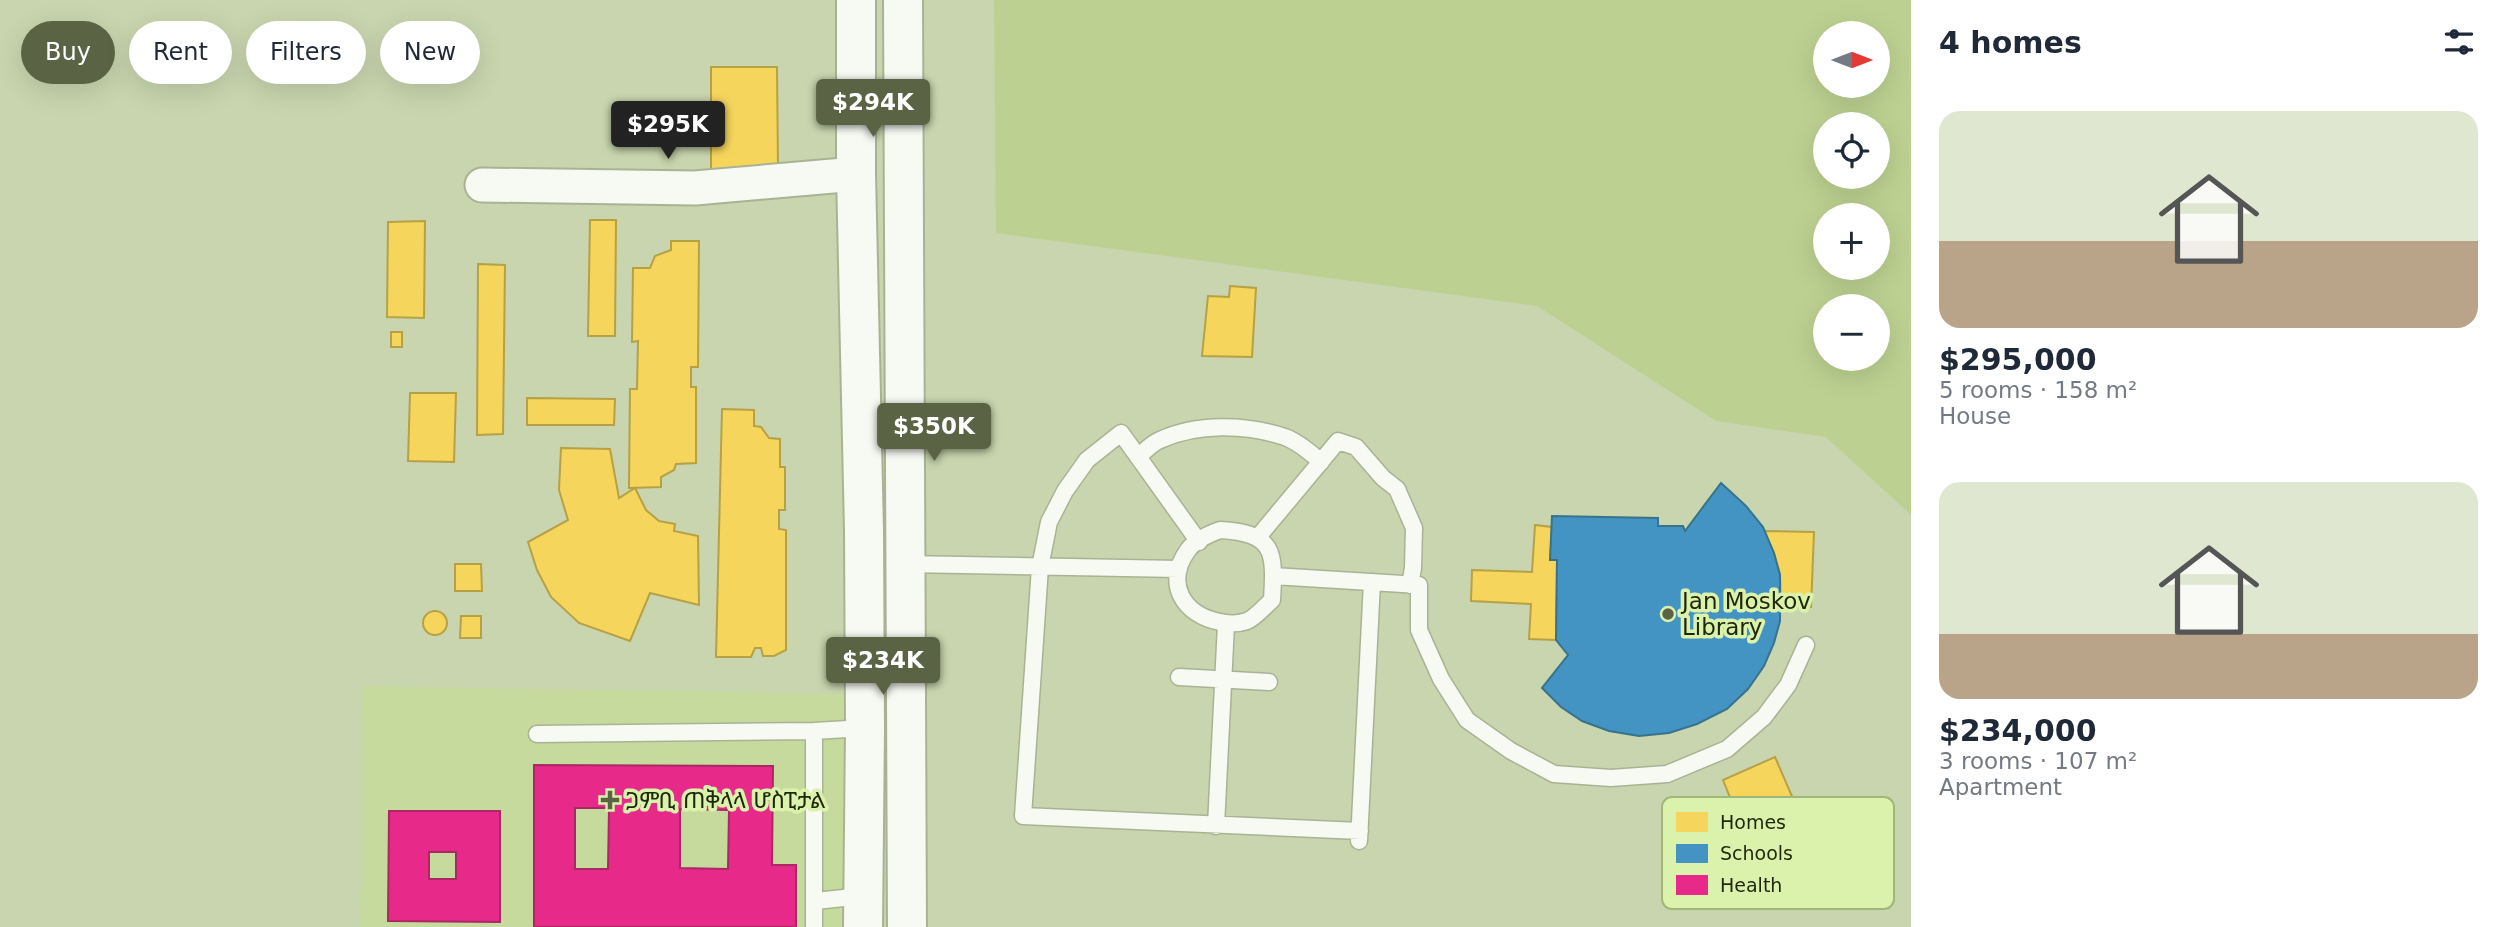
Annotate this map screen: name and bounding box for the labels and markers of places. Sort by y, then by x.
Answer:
pin: $294K [824,80,922,139]
pin: $295K [619,102,717,161]
pin: $350K [885,404,983,463]
place label: Jan Moskov Library [1680,588,1811,640]
marker: Jan Moskov Library [1660,606,1676,622]
pin: $234K [834,638,932,697]
place label: ጋምቢ ጠቅላላ ሆስፒታል [626,787,826,813]
marker: ጋምቢ ጠቅላላ ሆስፒታል [600,790,620,810]

